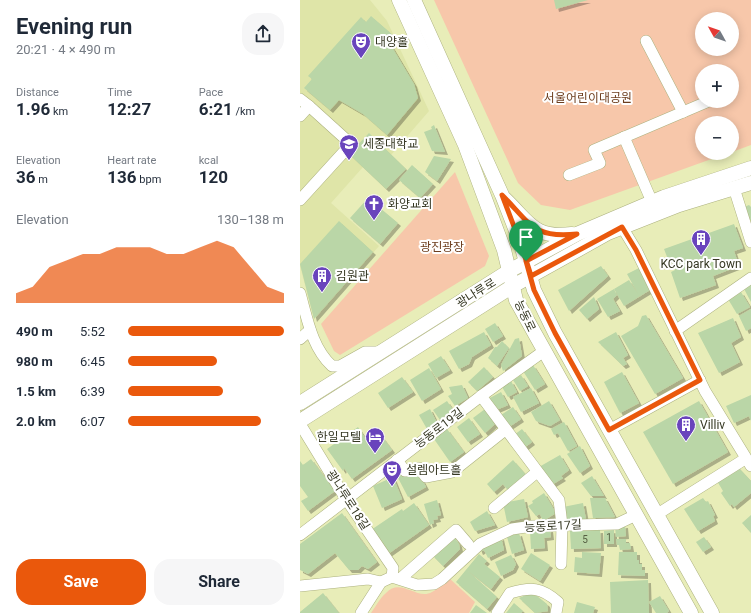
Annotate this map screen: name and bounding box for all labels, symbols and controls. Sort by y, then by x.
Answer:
north arrow [695,12,739,56]
map controls [695,12,739,160]
button: share [242,13,284,55]
text: Evening run [16,14,132,39]
theatre icon: 대양홀 [350,31,372,59]
place label: 대양홀 [375,35,408,49]
text: 20:21 · 4 × 490 m [16,42,115,57]
button: + [695,64,739,108]
text: Distance [16,86,59,99]
text: Time [107,86,132,99]
text: Pace [199,86,223,99]
park label: 서울어린이대공원 [544,91,632,105]
text: 1.96 [16,99,50,119]
text: 12:27 [107,99,151,119]
text: 6:21 [199,99,233,119]
text: km [50,105,68,118]
text: /km [233,105,255,118]
button: − [695,116,739,160]
school or university icon: 세종대학교 [338,133,360,161]
place label: 세종대학교 [363,137,418,151]
text: Elevation [16,154,61,167]
text: Heart rate [107,154,156,167]
text: kcal [199,154,219,167]
text: 36 [16,167,36,187]
text: 136 [107,167,137,187]
text: 120 [199,167,228,187]
text: m [36,173,48,186]
text: bpm [137,173,161,186]
church icon: 화양교회 [363,193,385,221]
place label: 화양교회 [388,197,432,211]
text: Elevation [16,212,69,227]
text: 130–138 m [217,212,284,227]
pin [509,220,543,261]
icon: arrive [515,226,537,248]
building icon: KCC park Town [690,228,712,256]
park label: 광진광장 [420,240,464,254]
place label: KCC park Town [660,257,742,271]
building icon: 김원관 [311,265,333,293]
place label: 김원관 [336,269,369,283]
street label: 광나루로 [454,275,498,311]
street label: 능동로 [511,298,539,334]
text: 490 m [16,324,53,339]
text: 5:52 [80,324,105,339]
text: 980 m [16,354,53,369]
text: 6:45 [80,354,105,369]
text: 1.5 km [16,384,56,399]
text: 6:39 [80,384,105,399]
street label: 능동로19길 [412,405,466,451]
text: 2.0 km [16,414,56,429]
text: 6:07 [80,414,105,429]
building icon: Villiv [675,414,697,442]
place label: Villiv [700,418,725,432]
hotel icon: 한일모텔 [364,426,386,454]
place label: 한일모텔 [317,430,361,444]
theatre icon: 설렘아트홀 [381,459,403,487]
place label: 설렘아트홀 [406,463,461,477]
street label: 광나루로18길 [323,467,373,533]
street label: 능동로17길 [524,518,582,534]
house number: 1 [606,532,612,543]
house number: 5 [582,534,588,545]
button: Save [16,559,146,605]
button: Share [154,559,284,605]

